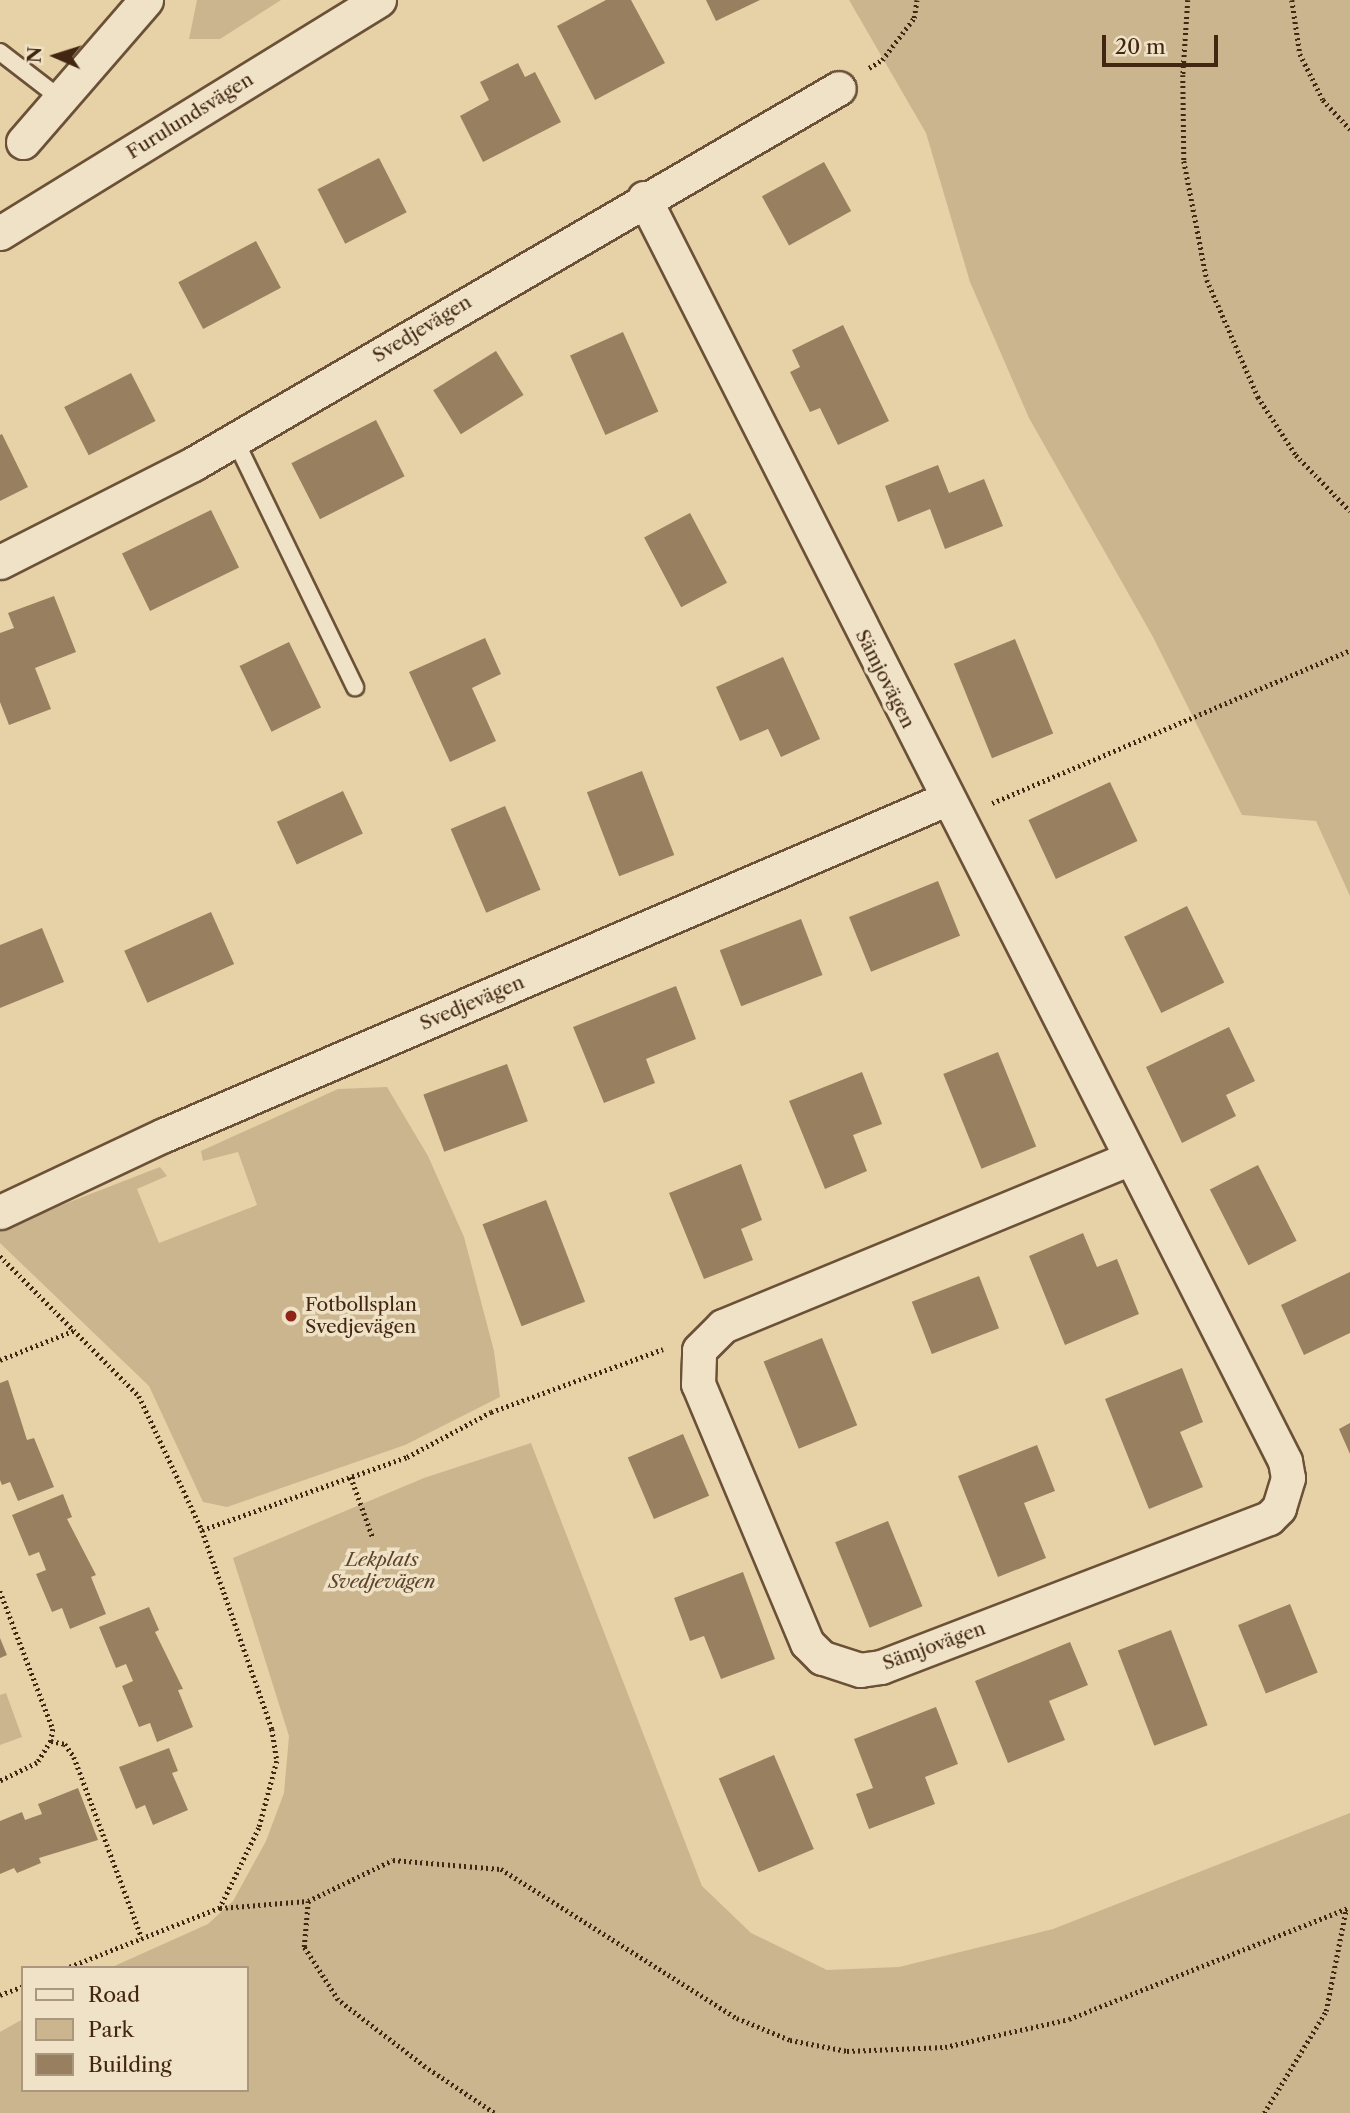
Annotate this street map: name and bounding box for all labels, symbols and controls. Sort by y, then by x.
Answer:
north arrow [21,21,91,91]
scale bar [1105,21,1220,65]
text: 20 m [1115,34,1166,59]
text: N [23,46,46,64]
street label: Furulundsvägen [123,68,257,164]
street label: Svedjevägen [369,291,475,367]
street label: Sämjovägen [850,626,920,732]
street label: Svedjevägen [416,971,528,1035]
place label: Fotbollsplan Svedjevägen [305,1294,417,1338]
marker: Fotbollsplan Svedjevägen [283,1308,299,1324]
park label: Lekplats Svedjevägen [329,1549,435,1593]
street label: Sämjovägen [879,1617,989,1675]
legend [21,1966,248,2092]
text: Road [88,1982,140,2007]
text: Park [88,2017,134,2042]
text: Building [88,2052,172,2077]

